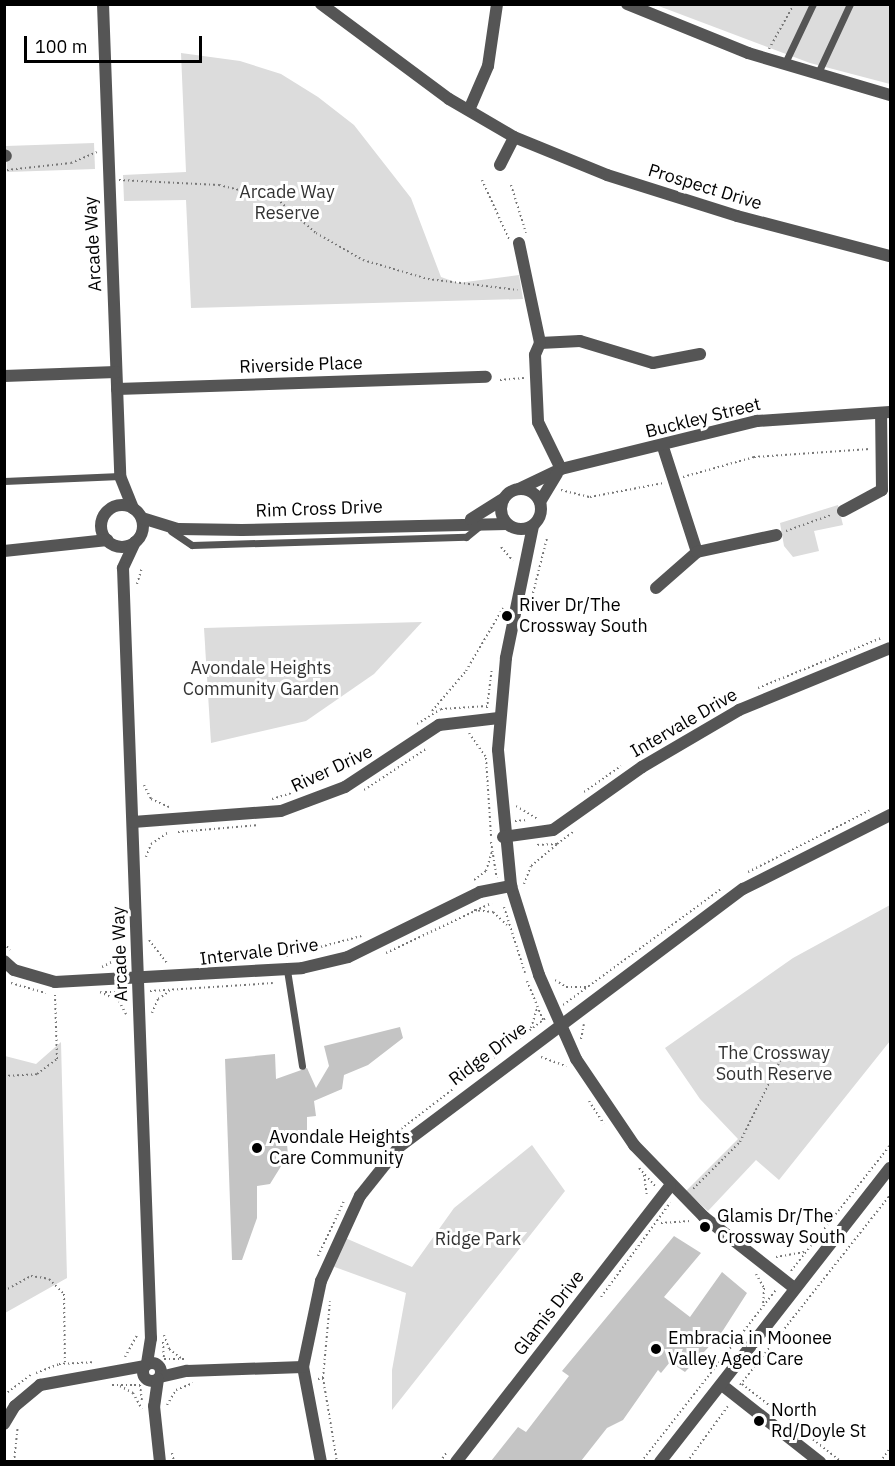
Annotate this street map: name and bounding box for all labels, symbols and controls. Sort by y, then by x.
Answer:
scale bar [27,24,206,62]
text: 100 m [35,35,87,58]
street label: Prospect Drive [646,159,764,215]
park label: Arcade Way Reserve [239,182,335,224]
street label: Arcade Way [80,196,106,292]
street label: Riverside Place [239,352,363,378]
street label: Buckley Street [643,393,763,443]
street label: Rim Cross Drive [255,496,383,522]
place label: River Dr/The Crossway South [519,595,648,638]
marker: River Dr/The Crossway South [500,609,514,623]
park label: Avondale Heights Community Garden [183,658,339,700]
street label: Intervale Drive [627,684,741,762]
street label: River Drive [288,741,376,797]
street label: Arcade Way [108,906,132,1002]
street label: Intervale Drive [198,934,320,970]
street label: Ridge Drive [445,1018,531,1090]
park label: The Crossway South Reserve [716,1043,832,1086]
place label: Avondale Heights Care Community [269,1127,410,1170]
marker: Avondale Heights Care Community [250,1141,264,1155]
place label: Glamis Dr/The Crossway South [717,1206,846,1248]
marker: Glamis Dr/The Crossway South [698,1220,712,1234]
park label: Ridge Park [435,1228,521,1250]
street label: Glamis Drive [509,1266,589,1360]
place label: Embracia in Moonee Valley Aged Care [668,1328,832,1370]
marker: Embracia in Moonee Valley Aged Care [649,1342,663,1356]
place label: North Rd/Doyle St [771,1400,866,1442]
marker: North Rd/Doyle St [752,1414,766,1428]

